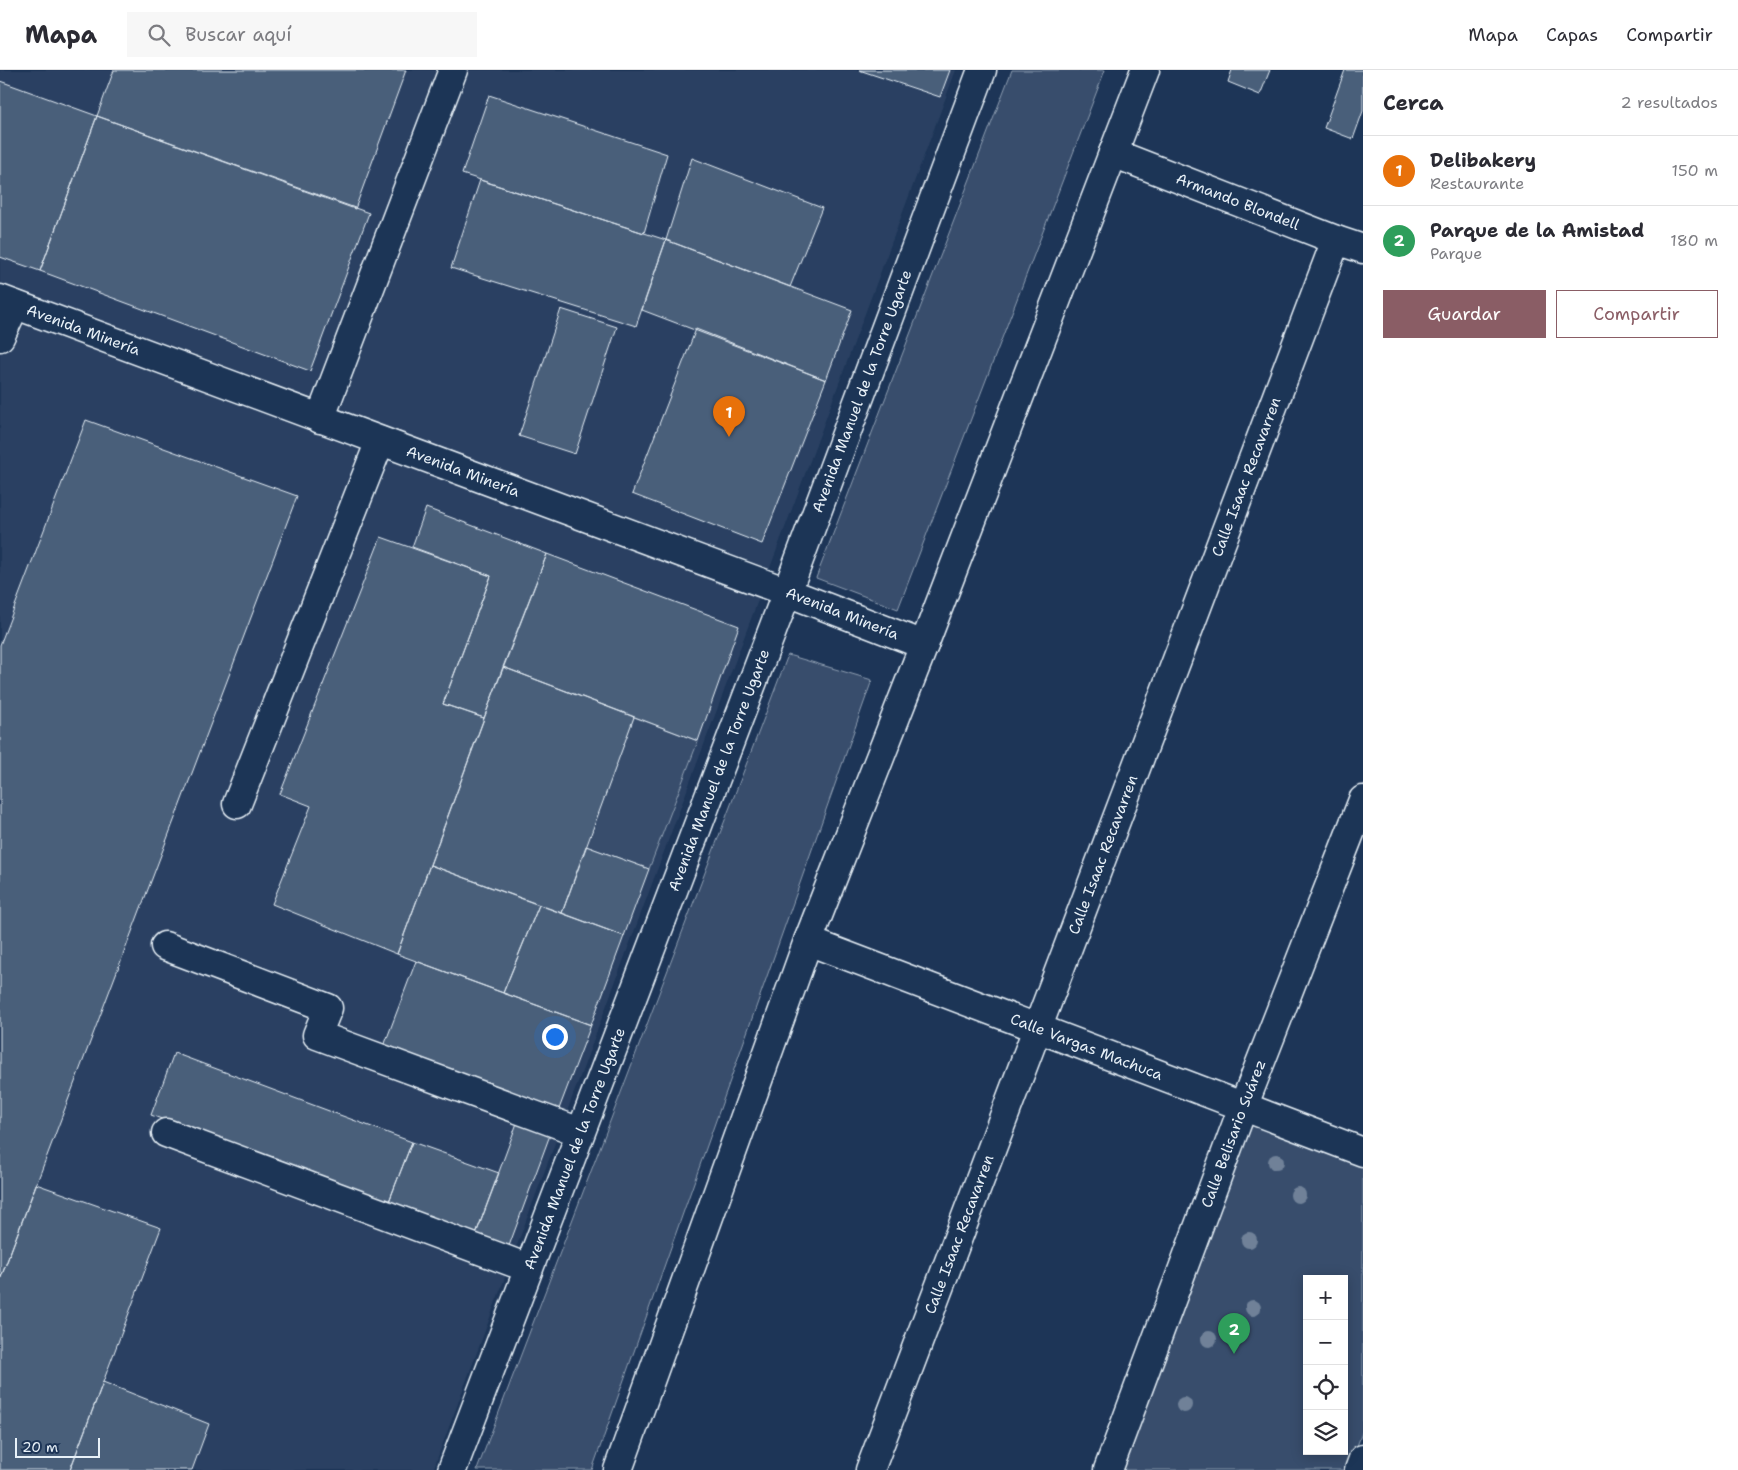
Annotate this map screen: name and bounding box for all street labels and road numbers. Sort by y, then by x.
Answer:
street label: Armando Blondell [1173,169,1303,235]
street label: Avenida Manuel de la Torre Ugarte [808,267,916,515]
street label: Avenida Minería [24,300,144,361]
street label: Calle Isaac Recavarren [1207,394,1286,559]
street label: Avenida Minería [403,441,523,502]
street label: Avenida Minería [783,582,902,645]
street label: Avenida Manuel de la Torre Ugarte [664,646,774,894]
street label: Calle Isaac Recavarren [1064,772,1142,937]
street label: Calle Vargas Machuca [1008,1009,1166,1085]
street label: Avenida Manuel de la Torre Ugarte [519,1025,630,1273]
street label: Calle Belisario Suárez [1196,1057,1271,1210]
street label: Calle Isaac Recavarren [920,1152,999,1317]

